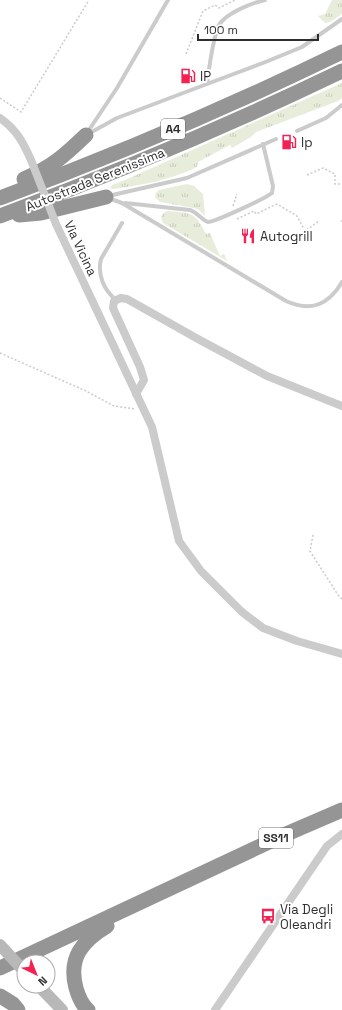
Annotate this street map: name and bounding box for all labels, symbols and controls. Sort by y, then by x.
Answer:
scale bar [198,16,318,42]
text: 100 m [204,22,238,38]
fuel station icon: IP [179,67,197,85]
place label: IP [200,68,211,85]
road number: A4 [161,119,185,139]
fuel station icon: Ip [280,133,298,151]
place label: Ip [301,134,313,151]
street label: Autostrada Serenissima [23,144,168,215]
street label: Via Vicina [60,218,101,279]
restaurant icon: Autogrill [239,227,257,245]
place label: Autogrill [260,228,313,245]
road number: SS11 [259,828,293,848]
place label: Via Degli Oleandri [280,901,333,933]
bus stop icon: Via Degli Oleandri [259,907,277,925]
north arrow [16,954,56,994]
text: N [35,974,50,989]

